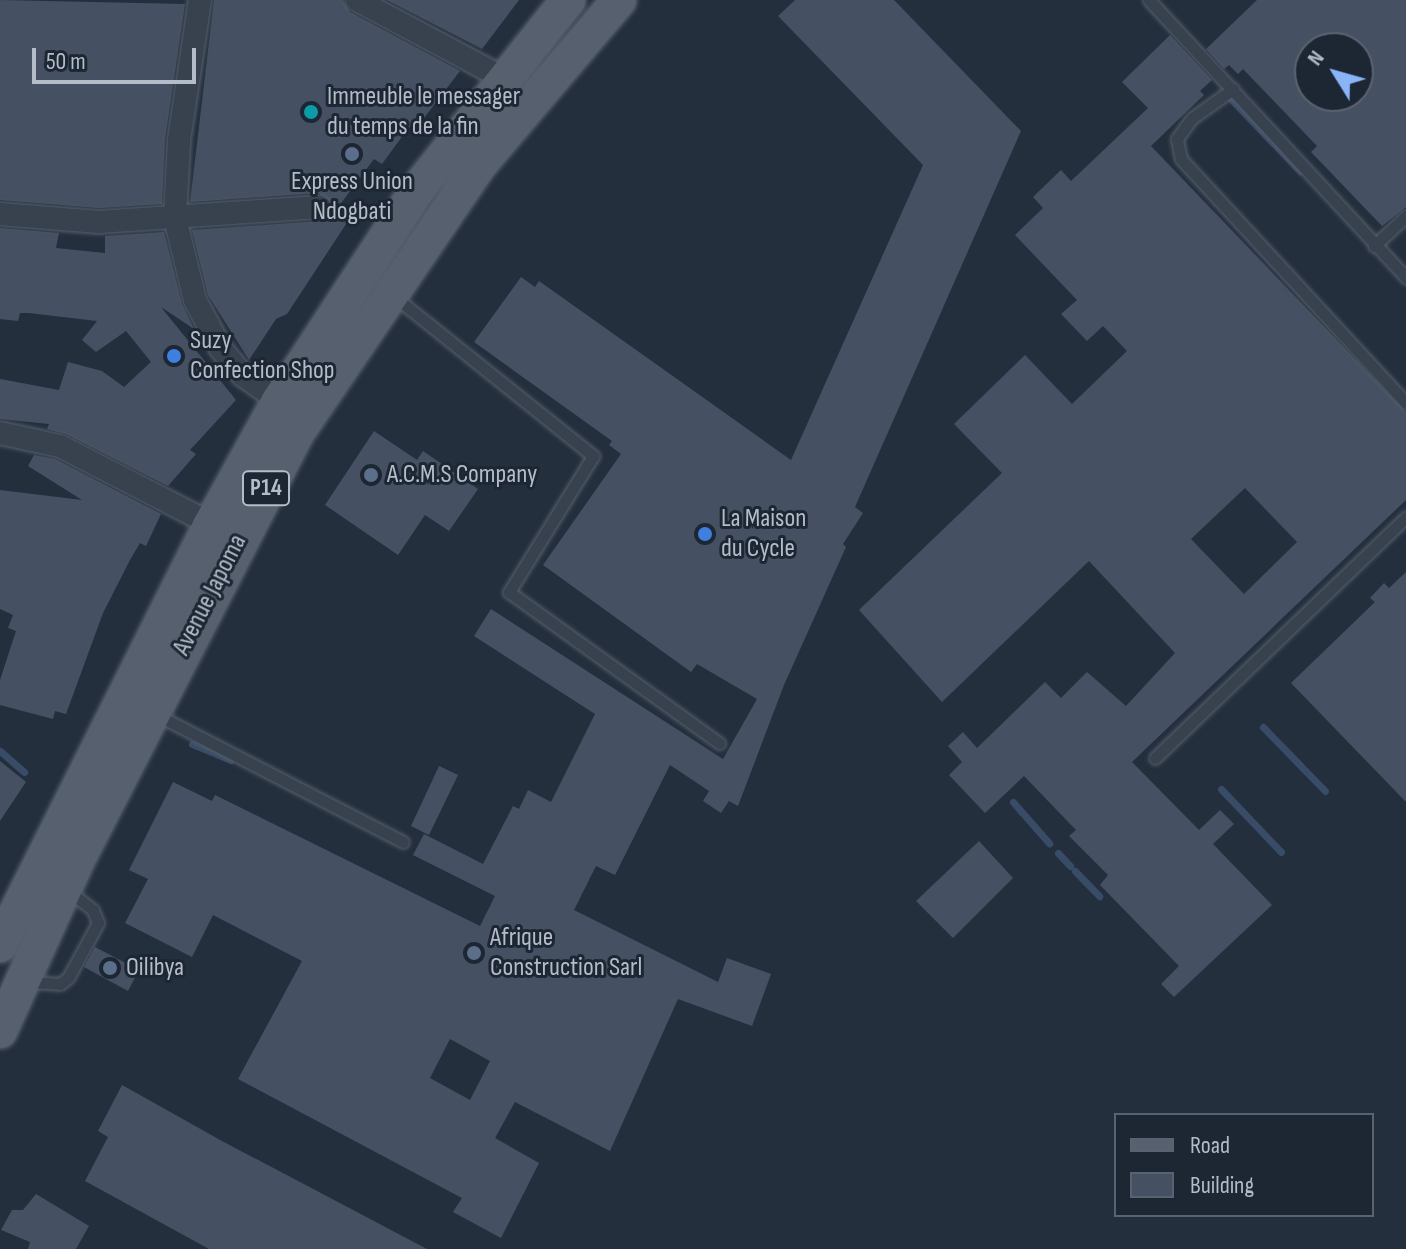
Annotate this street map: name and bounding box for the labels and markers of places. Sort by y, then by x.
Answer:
place label: Immeuble le messager du temps de la fin [327,81,520,142]
marker: Immeuble le messager du temps de la fin [302,103,320,121]
marker: Express Union Ndogbati [343,145,361,163]
place label: Express Union Ndogbati [291,166,413,228]
place label: Suzy Confection Shop [190,325,335,386]
marker: Suzy Confection Shop [165,347,183,365]
place label: A.C.M.S Company [387,459,537,491]
marker: A.C.M.S Company [362,466,380,484]
place label: La Maison du Cycle [721,503,806,564]
marker: La Maison du Cycle [696,525,714,543]
place label: Afrique Construction Sarl [490,922,642,984]
marker: Afrique Construction Sarl [465,944,483,962]
place label: Oilibya [126,952,184,984]
marker: Oilibya [101,959,119,977]

